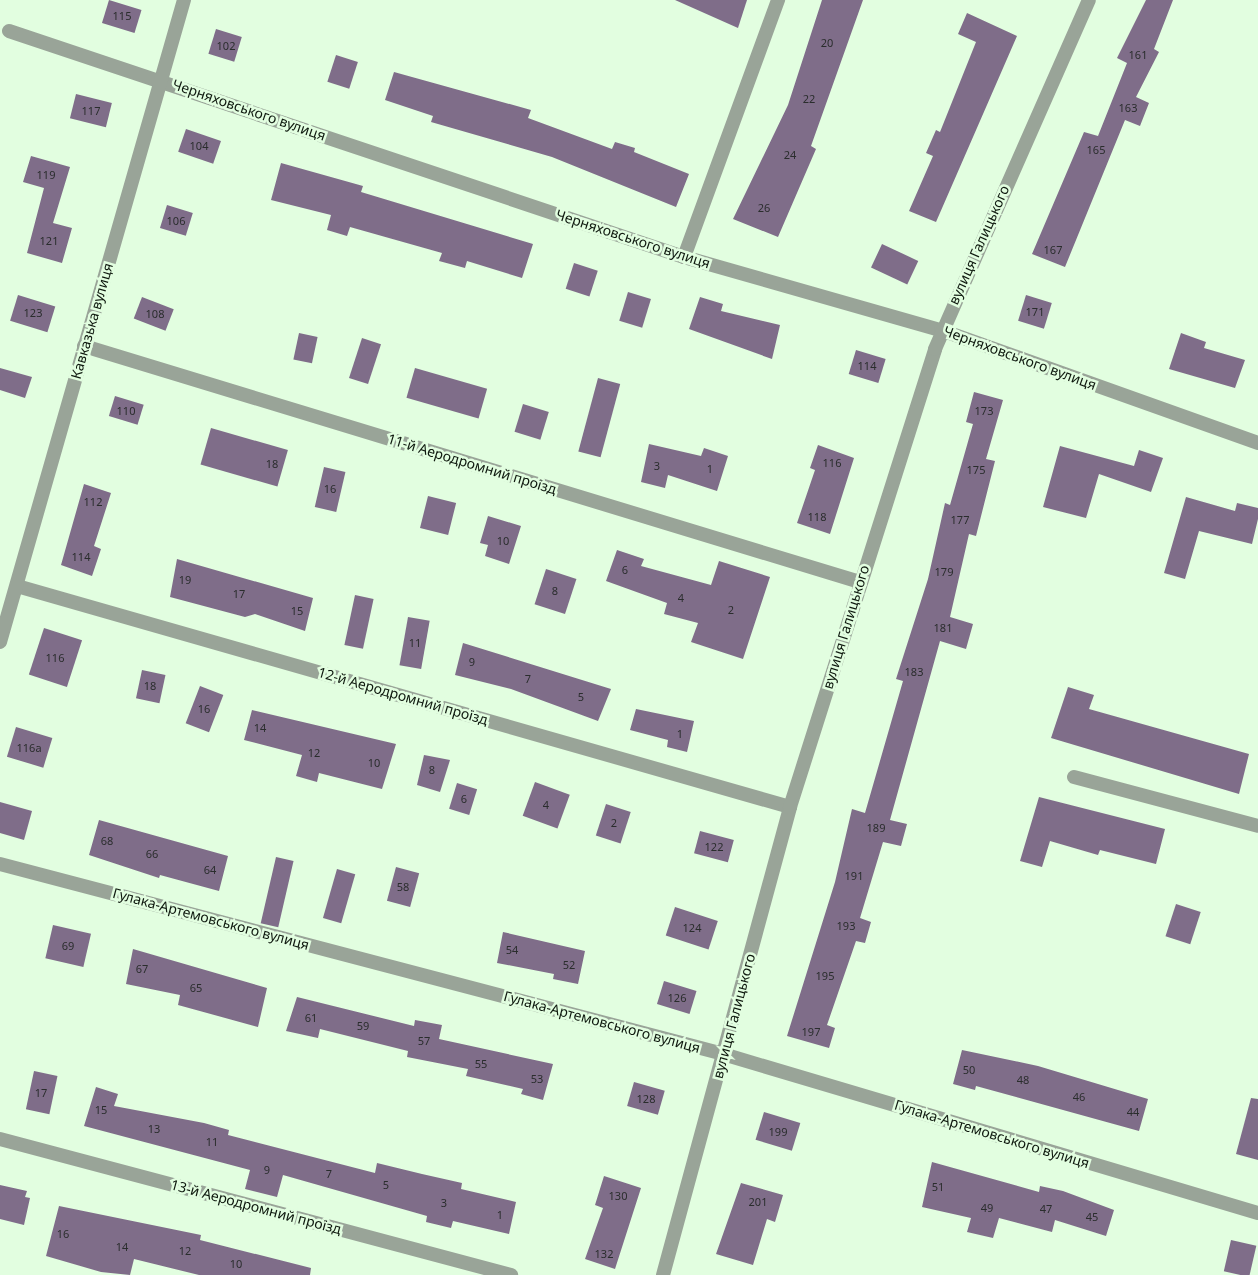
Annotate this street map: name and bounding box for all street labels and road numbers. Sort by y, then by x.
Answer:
street label: Черняховського вулиця [170,76,328,144]
street label: вулиця Галицького [945,183,1013,307]
street label: Черняховського вулиця [554,206,712,272]
street label: Кавказька вулиця [67,261,117,381]
street label: Черняховського вулиця [941,323,1099,393]
street label: 11-й Аеродромний проїзд [385,430,559,498]
street label: вулиця Галицького [819,563,873,691]
street label: 12-й Аеродромний проїзд [316,664,490,728]
street label: Гулака-Артемовського вулиця [111,885,311,953]
street label: вулиця Галицького [709,952,759,1080]
street label: Гулака-Артемовського вулиця [502,988,702,1056]
street label: Гулака-Артемовського вулиця [893,1096,1091,1172]
street label: 13-й Аеродромний проїзд [169,1176,343,1238]

